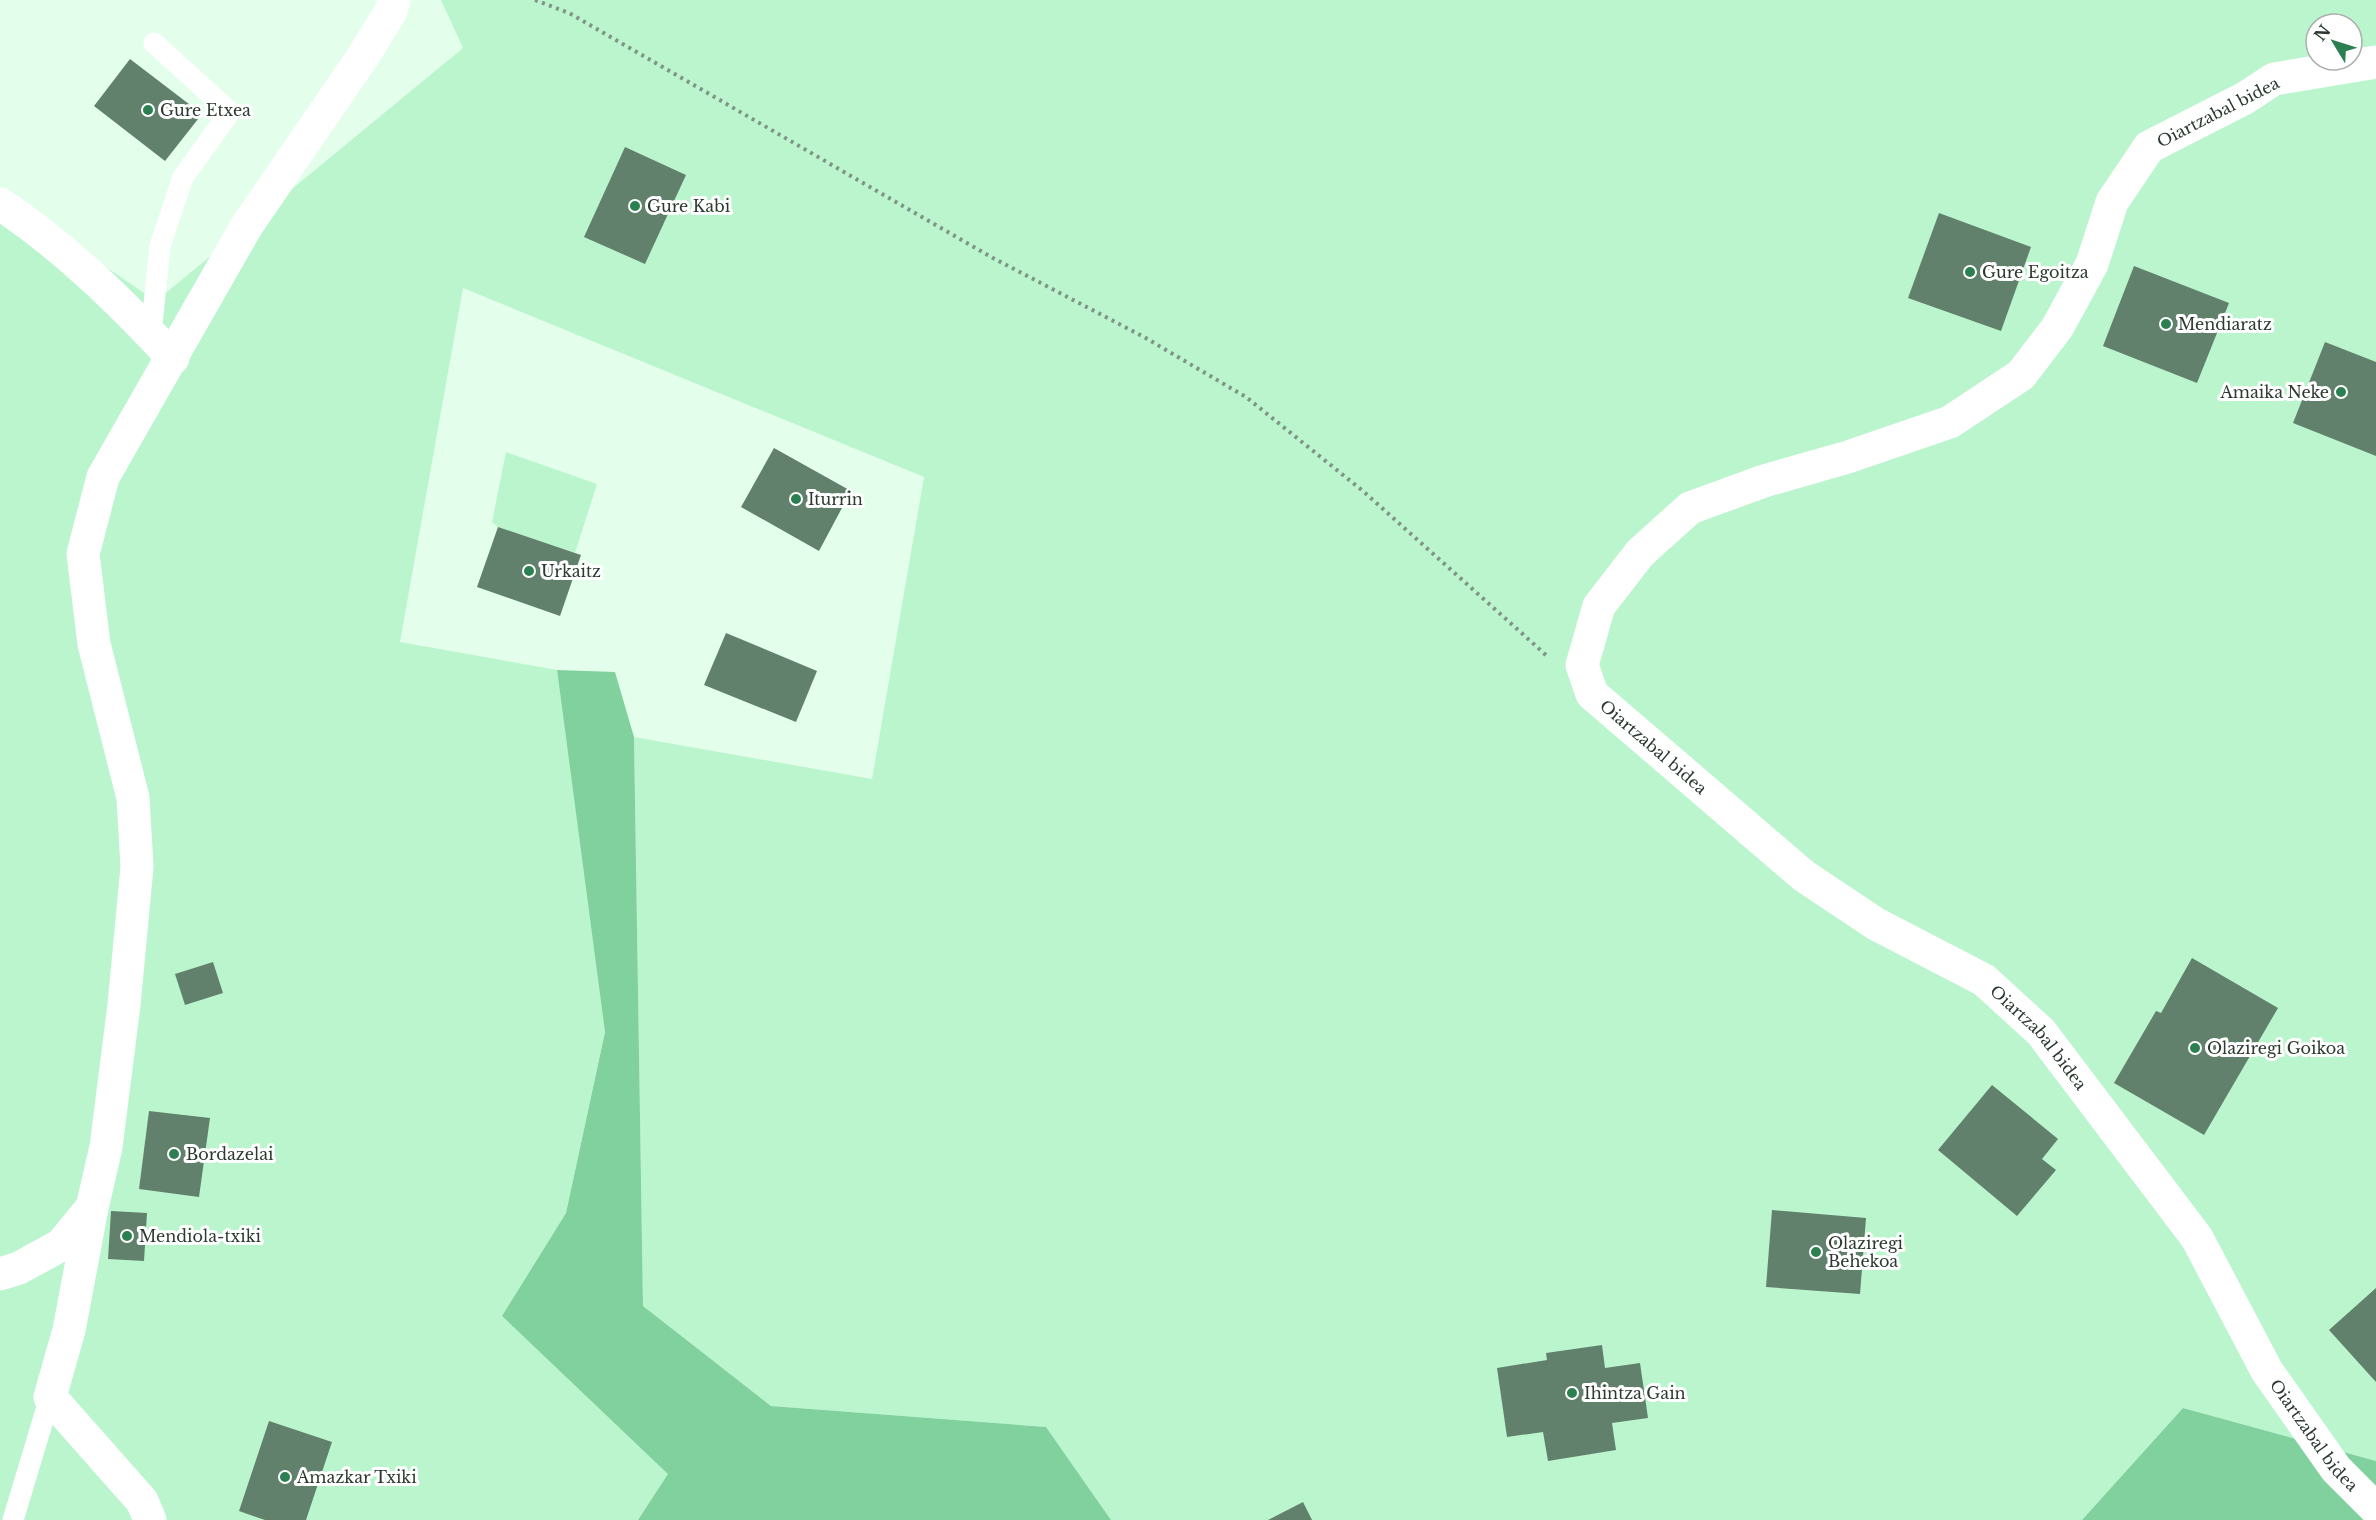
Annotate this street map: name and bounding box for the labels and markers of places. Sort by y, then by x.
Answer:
place label: Gure Etxea [160,100,251,120]
marker: Gure Etxea [141,103,155,117]
place label: Gure Kabi [647,196,731,216]
marker: Gure Kabi [628,199,642,213]
place label: Gure Egoitza [1982,262,2089,282]
marker: Gure Egoitza [1963,265,1977,279]
place label: Mendiaratz [2178,314,2272,334]
marker: Mendiaratz [2159,317,2173,331]
place label: Amaika Neke [2219,382,2329,402]
marker: Amaika Neke [2334,385,2348,399]
place label: Iturrin [808,489,863,509]
marker: Iturrin [789,492,803,506]
place label: Urkaitz [541,561,601,581]
marker: Urkaitz [522,564,536,578]
place label: Olaziregi Goikoa [2207,1038,2345,1058]
marker: Olaziregi Goikoa [2188,1041,2202,1055]
place label: Bordazelai [186,1144,274,1164]
marker: Bordazelai [167,1147,181,1161]
place label: Mendiola-txiki [139,1226,262,1246]
marker: Mendiola-txiki [120,1229,134,1243]
place label: Olaziregi Behekoa [1828,1233,1904,1271]
marker: Olaziregi Behekoa [1809,1245,1823,1259]
place label: Ihintza Gain [1584,1383,1686,1403]
marker: Ihintza Gain [1565,1386,1579,1400]
place label: Amazkar Txiki [296,1467,417,1487]
marker: Amazkar Txiki [278,1470,292,1484]

